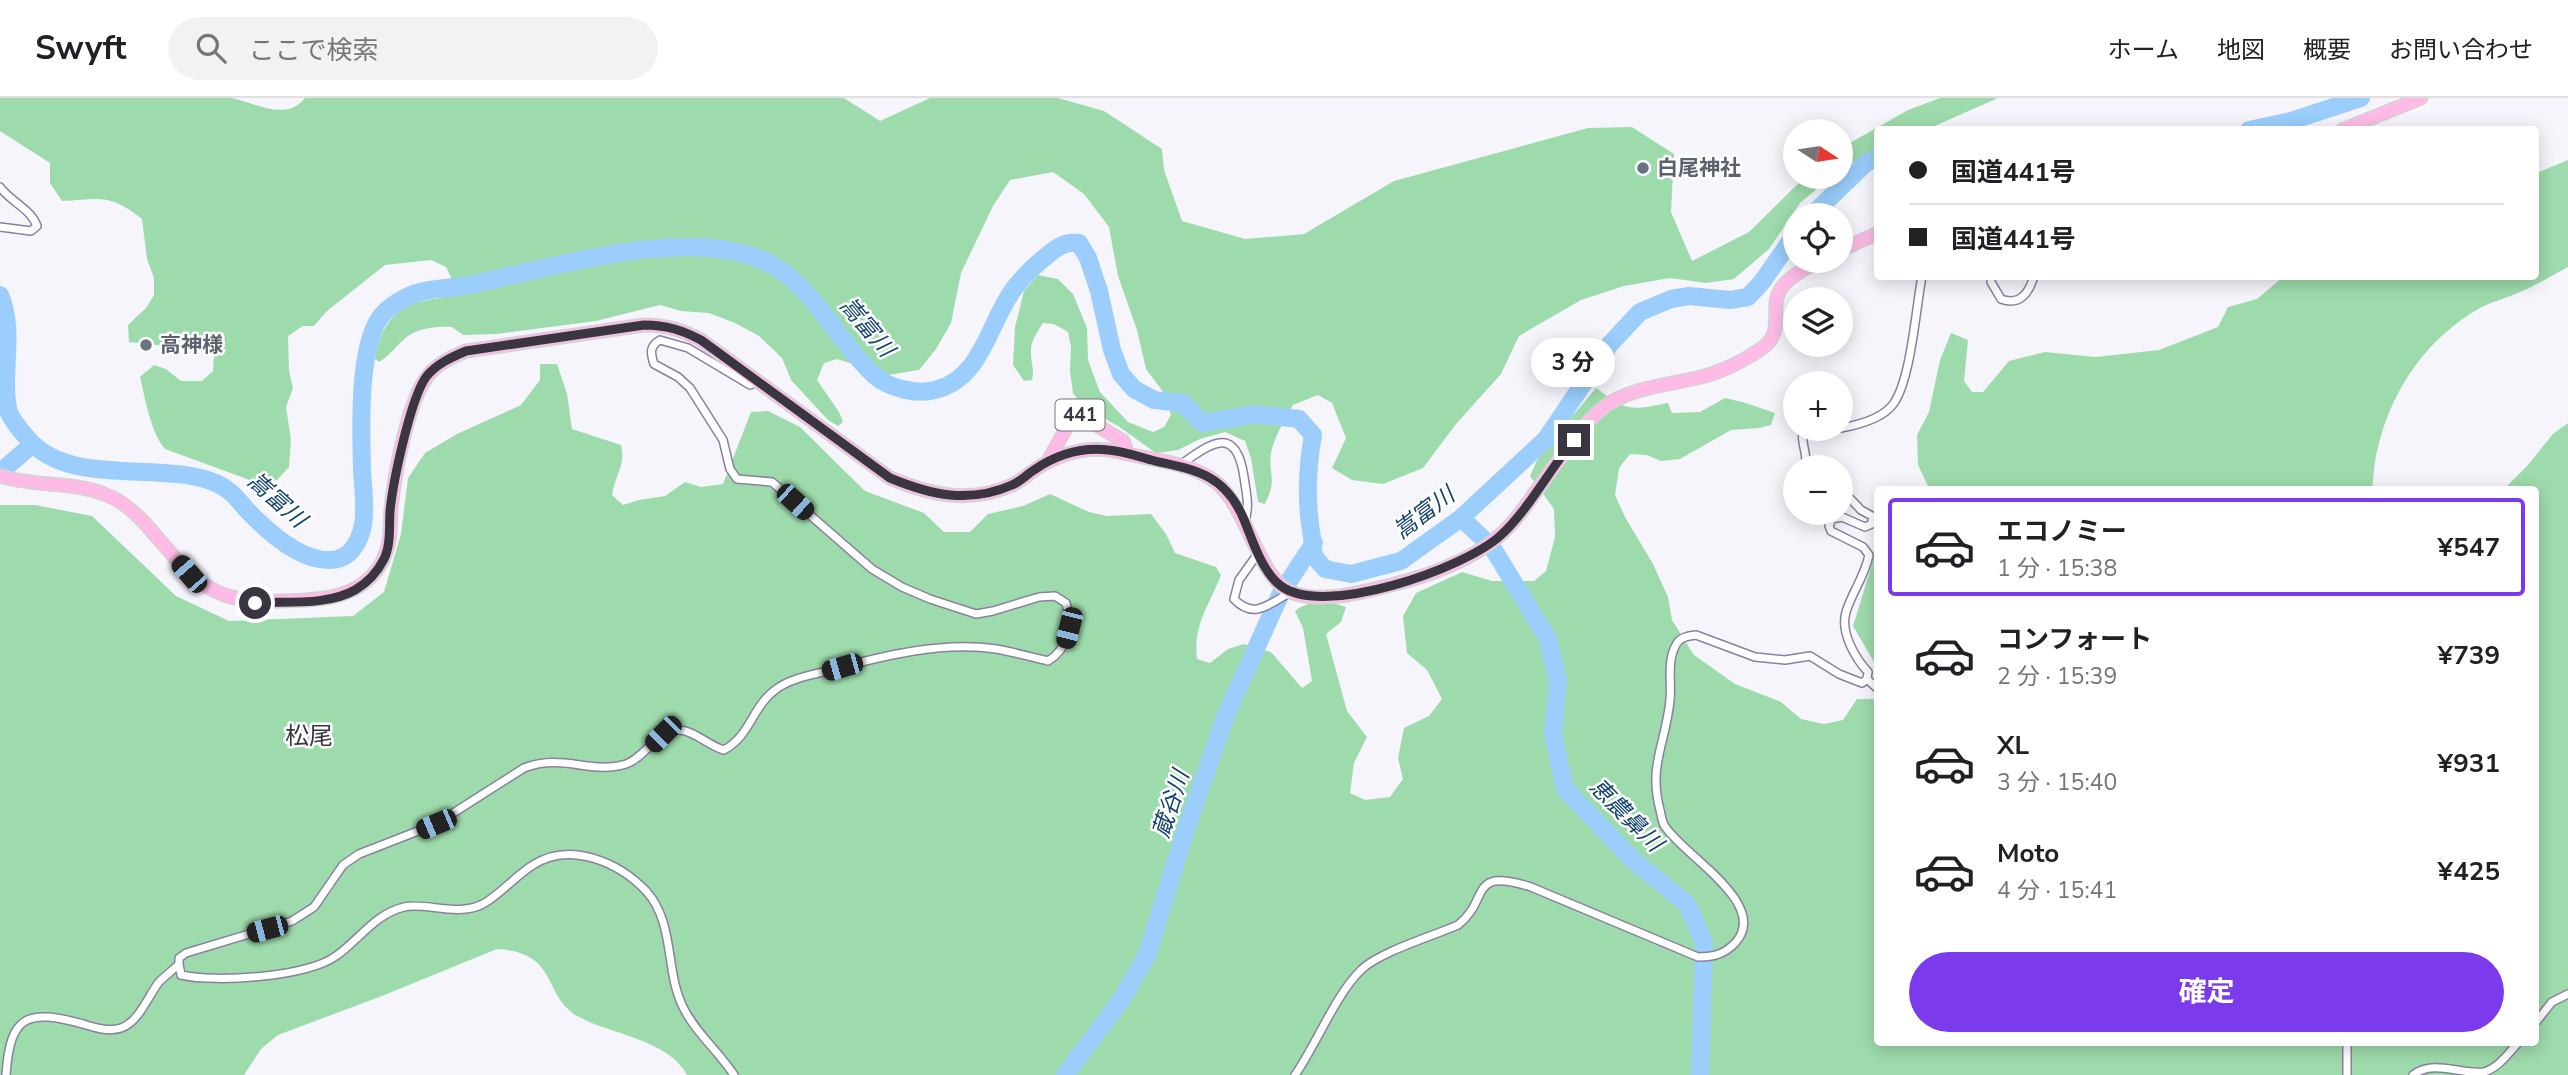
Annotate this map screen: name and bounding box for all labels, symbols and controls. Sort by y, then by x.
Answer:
search box [168,17,658,80]
text: Swyft [35,26,126,71]
icon: search [192,29,230,67]
text: ここで検索 [248,33,378,68]
text: ホーム [2108,34,2179,66]
text: 地図 [2217,34,2265,66]
text: 概要 [2303,34,2351,66]
text: お問い合わせ [2389,34,2533,66]
north arrow [1783,119,1853,189]
map controls [1783,119,1853,525]
place label: 白尾神社 [1657,154,1741,182]
text: 国道441号 [1951,155,2076,190]
marker: 白尾神社 [1635,160,1651,176]
button: locate [1783,203,1853,273]
text: 国道441号 [1951,222,2076,257]
button: layers [1783,287,1853,357]
water label: 嵩富川 [833,291,903,366]
place label: 高神様 [160,331,223,359]
marker: 高神様 [138,337,154,353]
callout: 3 分 [1532,338,1616,388]
text: 3 分 [1551,347,1595,378]
button: + [1783,371,1853,441]
road number: 441 [1056,400,1104,430]
route end [1558,424,1590,456]
button: − [1783,455,1853,525]
water label: 嵩富川 [241,465,315,537]
water label: 嵩富川 [1387,478,1463,546]
car [773,480,818,524]
text: エコノミー [1997,514,2127,549]
icon: car [1913,516,1976,579]
text: ¥547 [2438,530,2500,565]
car [168,551,211,597]
text: 1 分 · 15:38 [1997,553,2117,584]
route start [239,587,271,619]
car [1054,605,1085,651]
text: コンフォート [1997,622,2152,657]
icon: car [1913,624,1976,687]
text: ¥739 [2438,638,2500,673]
car [819,651,866,683]
text: 2 分 · 15:39 [1997,661,2117,692]
car [641,712,686,756]
district label: 松尾 [285,720,333,752]
text: XL [1997,728,2029,763]
icon: car [1913,732,1976,795]
text: ¥931 [2438,746,2500,781]
water label: 蔵谷川 [1146,764,1197,842]
text: 3 分 · 15:40 [1997,767,2117,798]
water label: 恵農鼻川 [1583,772,1672,861]
car [413,806,460,842]
text: Moto [1997,836,2059,871]
icon: car [1913,840,1976,903]
text: ¥425 [2438,854,2500,889]
text: 4 分 · 15:41 [1997,875,2117,906]
car [244,913,291,945]
button: 確定 [1909,952,2504,1032]

